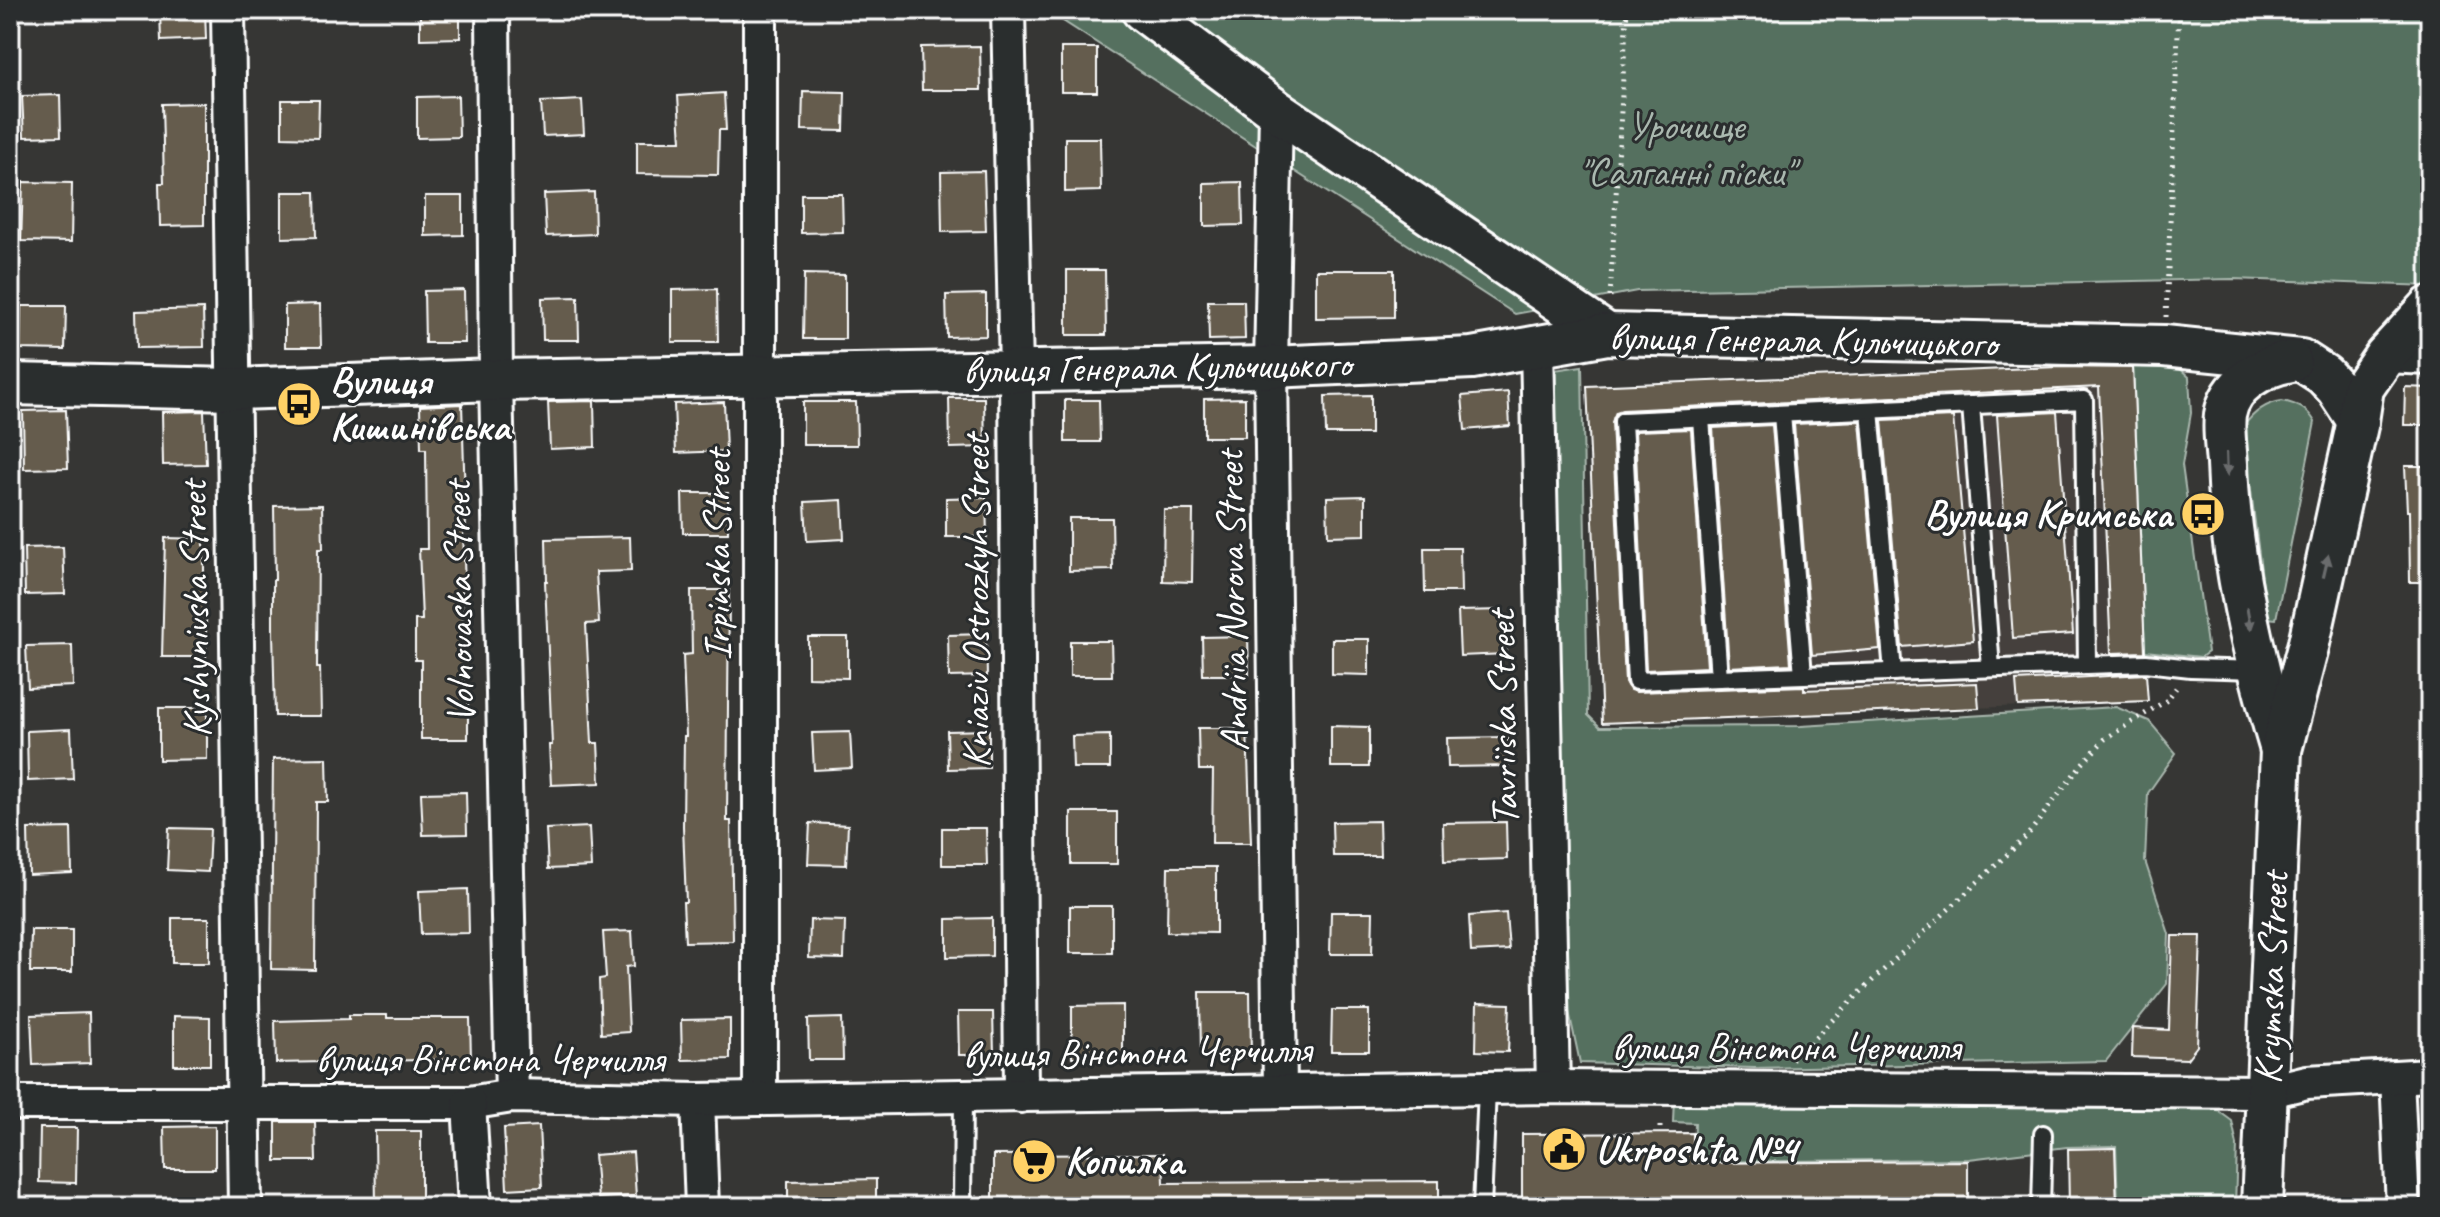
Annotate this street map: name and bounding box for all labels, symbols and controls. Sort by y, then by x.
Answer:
park label: Урочище "Салганні піски" [1578,101,1801,197]
street label: вулиця Генерала Кульчицького [1608,312,2001,368]
street label: вулиця Генерала Кульчицького [962,339,1355,395]
place label: Вулиця Кишинівська [330,356,512,452]
bus stop icon: Вулиця Кишинівська [275,380,323,428]
street label: Kniaziv Ostrozkyh Street [951,430,1001,768]
street label: Irpinska Street [692,446,742,660]
street label: Andriia Norova Street [1204,446,1260,752]
one-way arrow [2220,452,2233,477]
street label: Kyshynivska Street [168,476,222,738]
street label: Volnovaska Street [432,476,486,724]
place label: Вулиця Кримська [1924,489,2174,539]
bus stop icon: Вулиця Кримська [2179,490,2227,538]
one-way arrow [2320,554,2333,579]
street label: Tavriiska Street [1476,606,1530,826]
one-way arrow [2243,607,2255,632]
street label: Krymska Street [2242,867,2300,1085]
street label: вулиця Вінстона Черчилля [1612,1022,1963,1072]
street label: вулиця Вінстона Черчилля [962,1024,1314,1080]
street label: вулиця Вінстона Черчилля [316,1034,667,1084]
place label: Ukrposhta №4 [1595,1124,1802,1174]
public building icon: Ukrposhta №4 [1540,1125,1588,1173]
place label: Копилка [1065,1136,1187,1186]
supermarket icon: Копилка [1010,1137,1058,1185]

